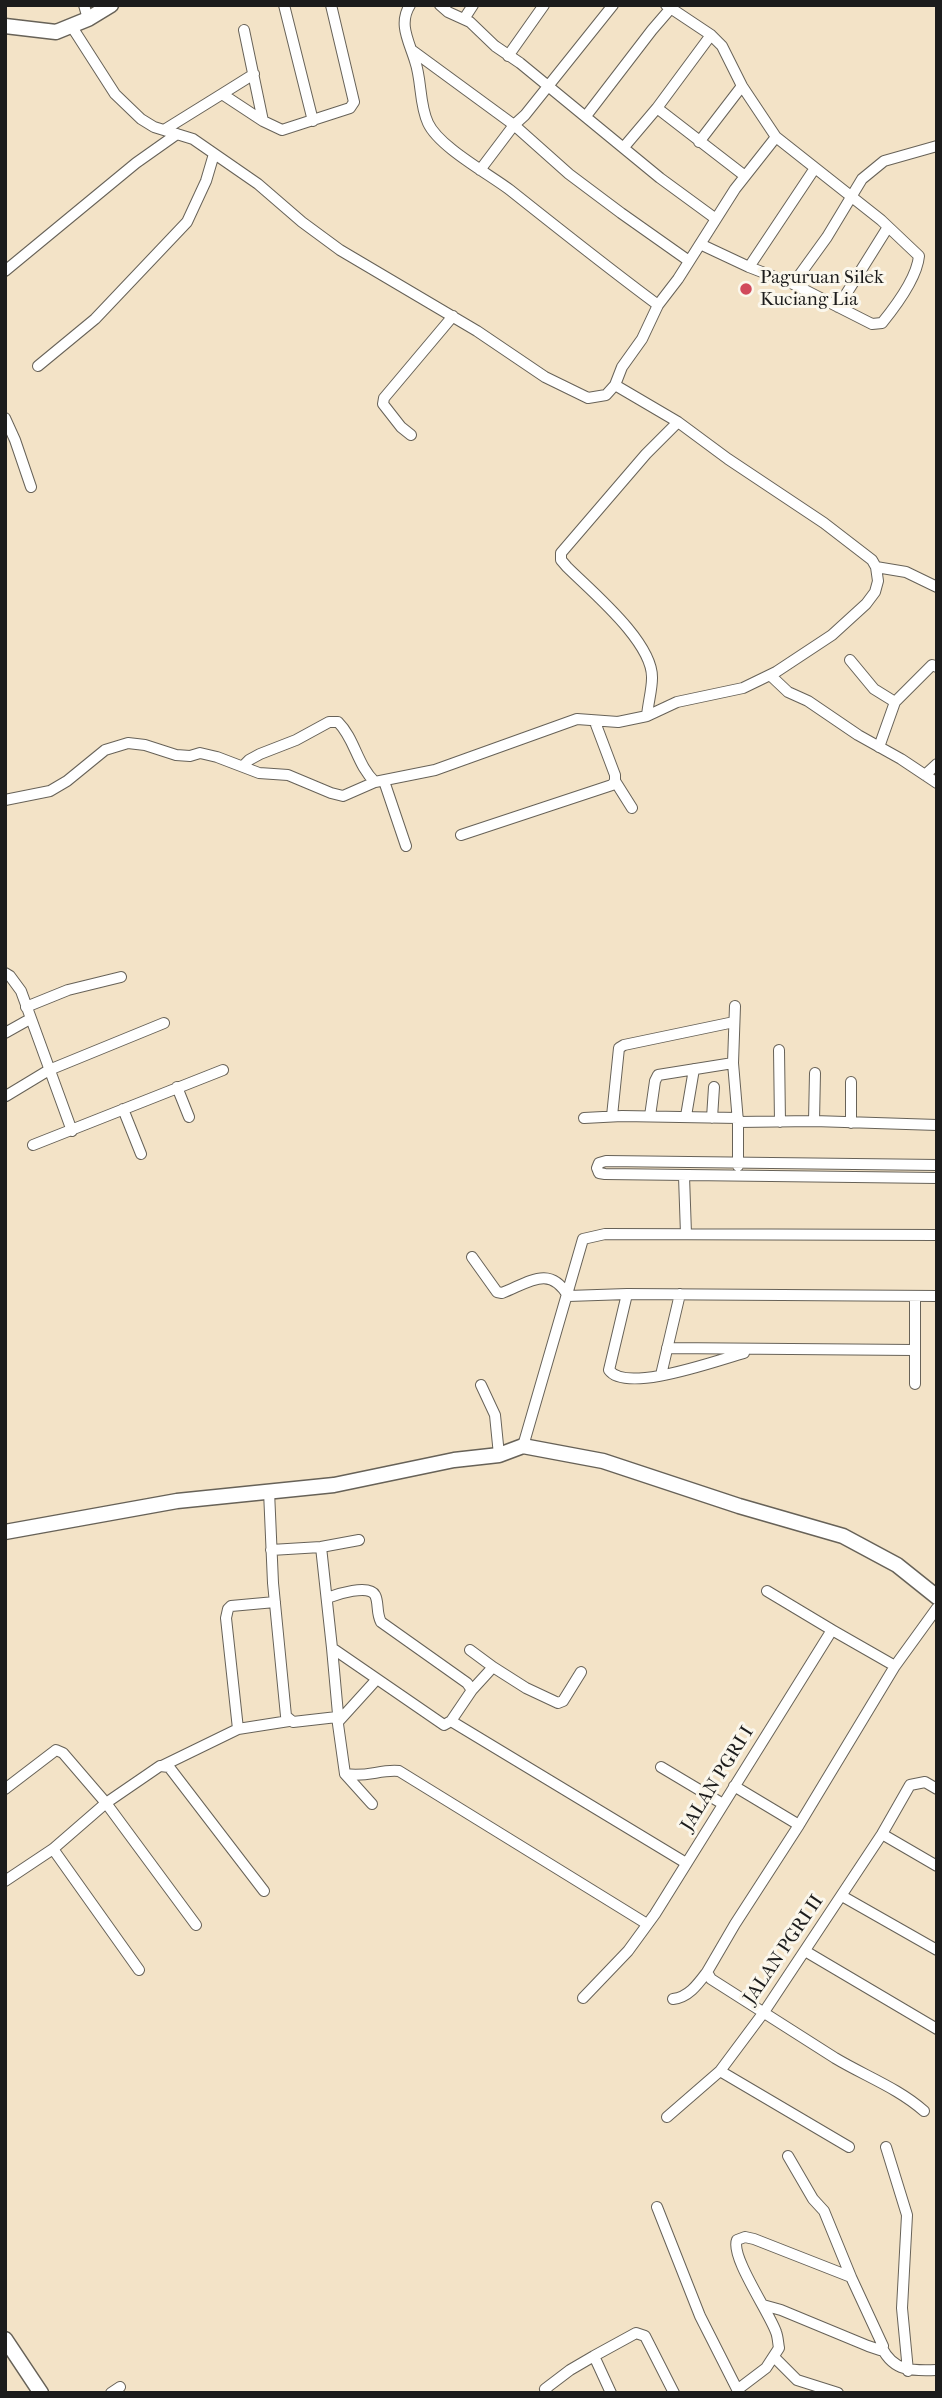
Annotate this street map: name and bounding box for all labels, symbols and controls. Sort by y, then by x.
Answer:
place label: Paguruan Silek Kuciang Lia [760,267,884,311]
marker: Paguruan Silek Kuciang Lia [738,281,754,297]
street label: JALAN PGRI I [677,1722,759,1836]
street label: JALAN PGRI II [739,1891,829,2009]

